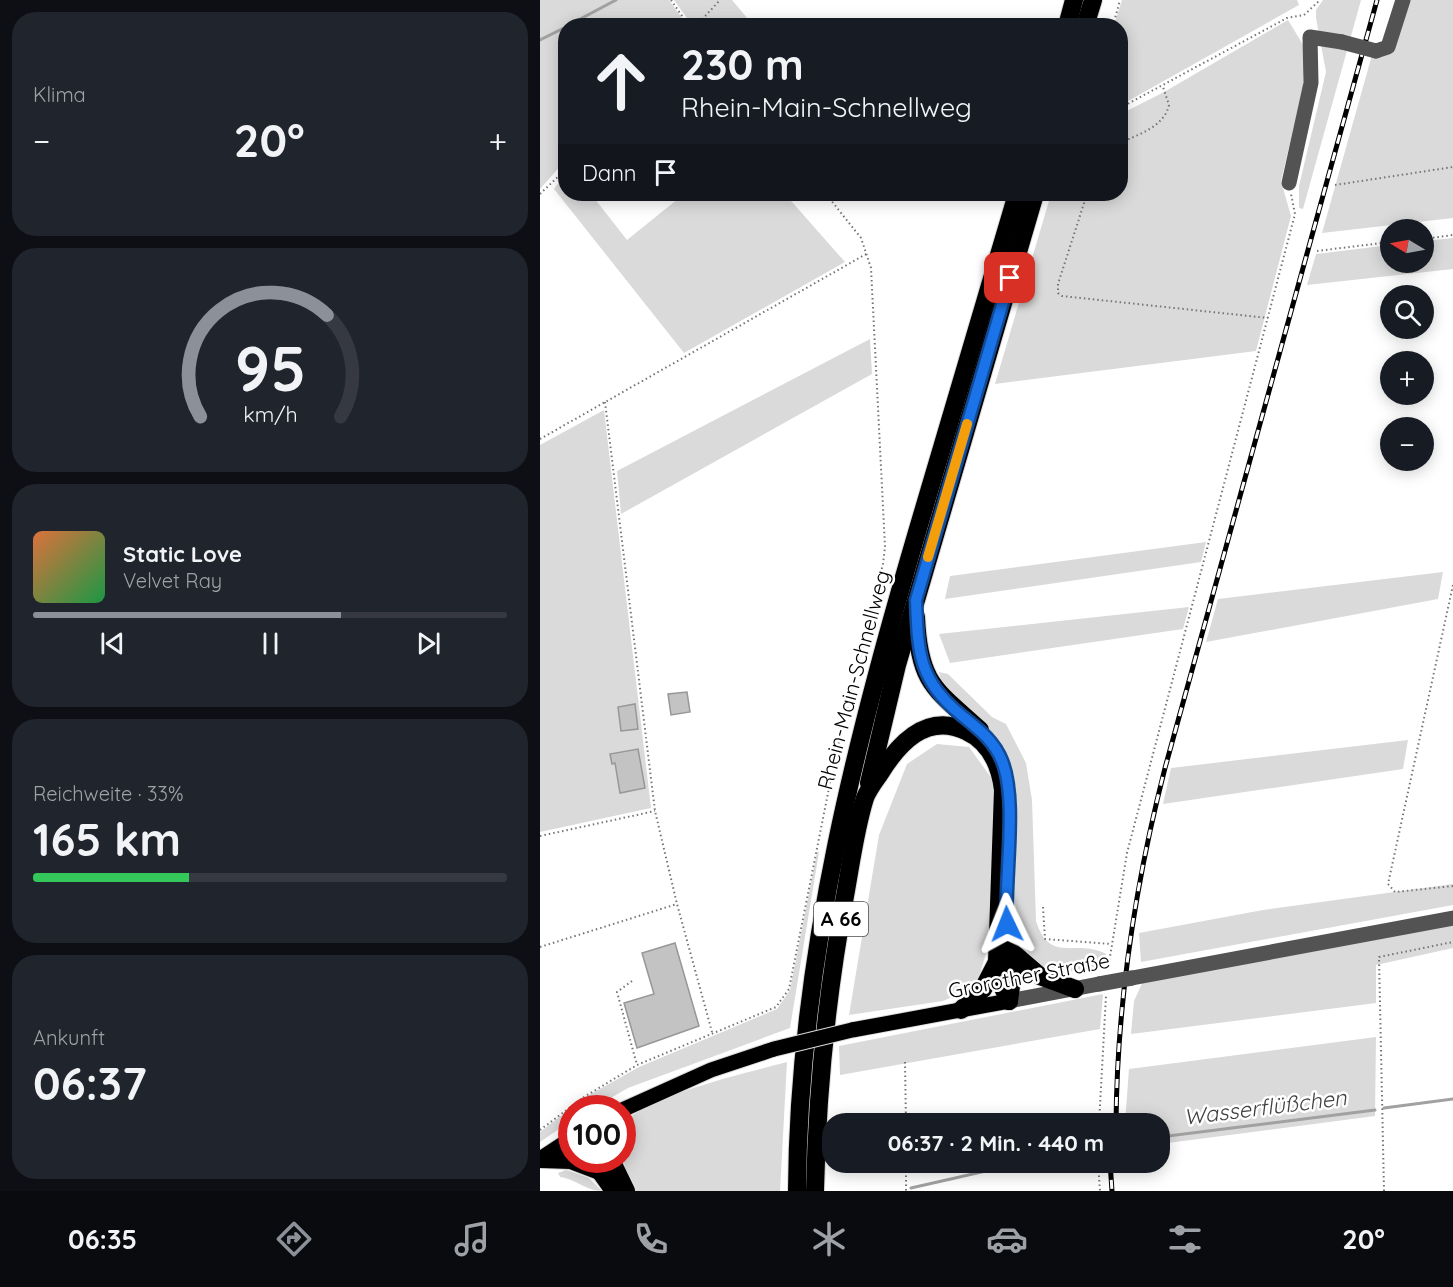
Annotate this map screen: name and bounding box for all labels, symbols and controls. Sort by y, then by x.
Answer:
text: 230 m [681,38,804,91]
icon: ahead [582,42,660,120]
text: Klima [33,82,86,107]
text: Rhein-Main-Schnellweg [681,90,972,124]
text: 20° [234,112,305,168]
text: − [33,120,50,161]
text: + [488,120,507,161]
icon: arrive [649,156,682,189]
text: Dann [582,159,637,187]
north arrow [1380,219,1434,273]
map controls [1380,219,1434,471]
pin [984,252,1035,303]
icon: arrive [993,261,1026,294]
button: search [1380,285,1434,339]
text: 95 [234,329,306,407]
button: + [1380,351,1434,405]
text: km/h [243,401,297,427]
button: − [1380,417,1434,471]
text: Static Love [123,540,242,568]
street label: Rhein-Main-Schnellweg [811,567,895,792]
text: Velvet Ray [123,568,222,593]
icon: previous [96,627,129,660]
icon: pause [254,627,287,660]
icon: next [412,627,445,660]
text: Reichweite · 33% [33,781,184,806]
text: 165 km [33,811,181,867]
position arrow [975,892,1039,956]
road number: A 66 [814,902,868,936]
street label: Grorother Straße [946,947,1112,1003]
text: Ankunft [33,1025,105,1050]
text: 06:37 [33,1055,147,1111]
water label: Wasserflüßchen [1182,1083,1349,1131]
speed limit sign: 100 [558,1095,636,1173]
text: 06:37 · 2 Min. · 440 m [888,1129,1104,1157]
icon: directions [273,1218,315,1260]
icon: music [451,1218,493,1260]
icon: phone [630,1218,672,1260]
icon: climate [808,1218,850,1260]
icon: car [986,1218,1028,1260]
icon: filters [1164,1218,1206,1260]
text: 06:35 [68,1222,137,1256]
text: 20° [1342,1222,1385,1256]

